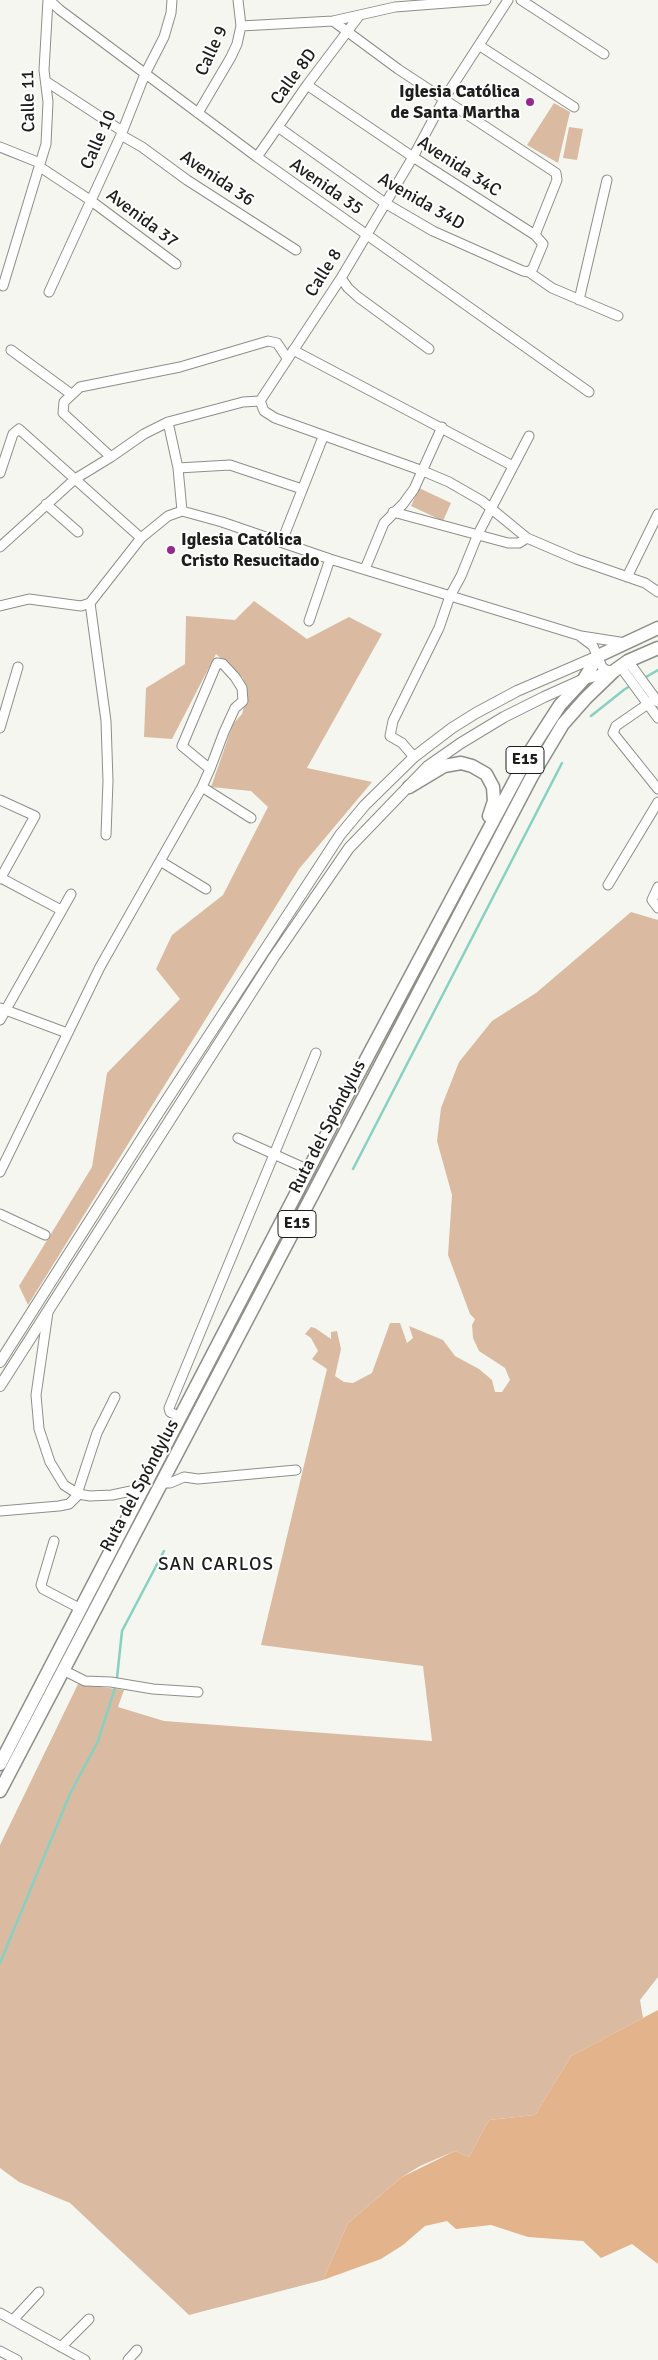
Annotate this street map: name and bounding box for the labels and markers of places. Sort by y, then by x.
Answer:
place label: Iglesia Católica de Santa Martha [391,81,520,124]
marker: Iglesia Católica de Santa Martha [524,96,536,108]
place label: Iglesia Católica Cristo Resucitado [181,529,319,572]
marker: Iglesia Católica Cristo Resucitado [165,544,177,556]

